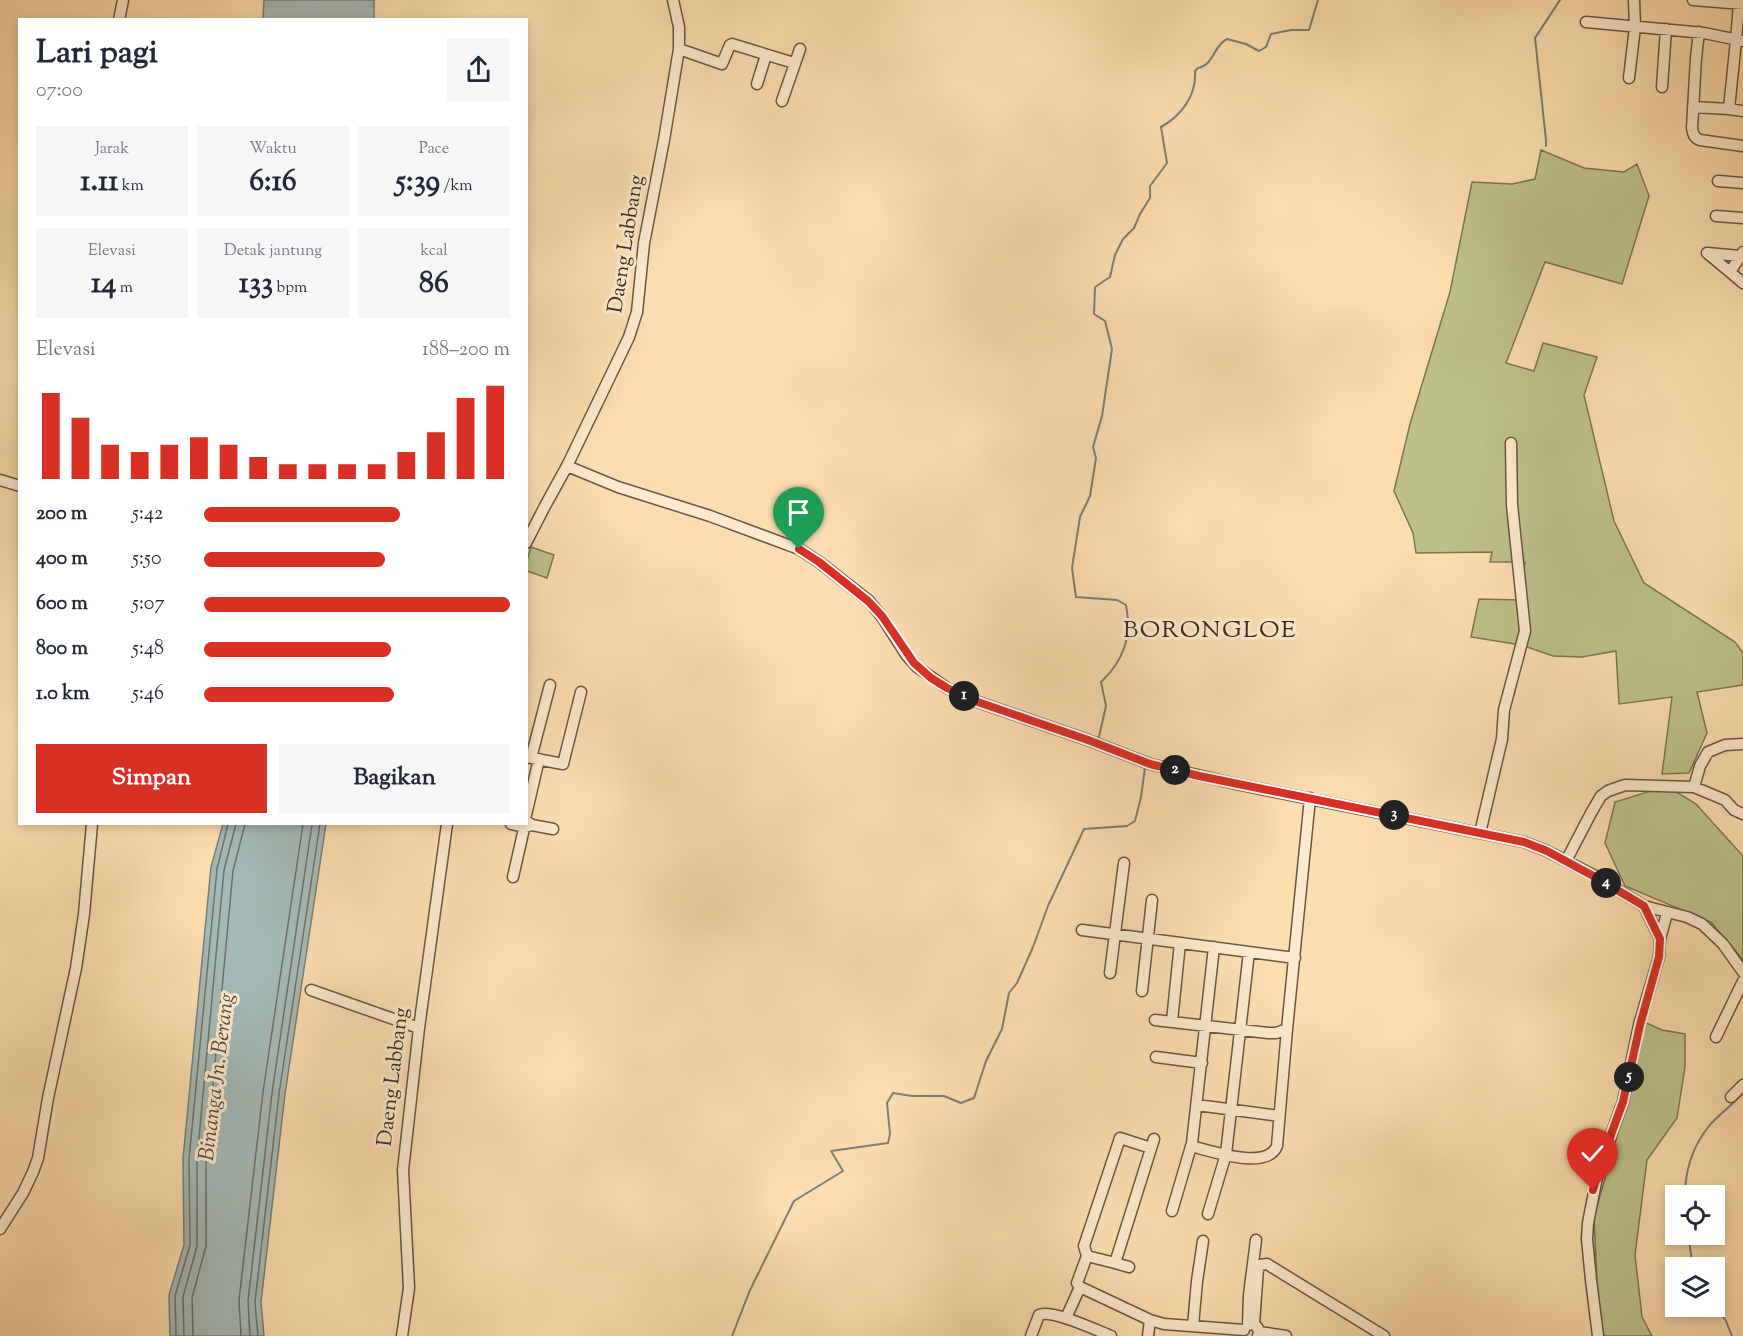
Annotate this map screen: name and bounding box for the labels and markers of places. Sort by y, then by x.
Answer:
pin [773,487,824,549]
pin: 1 [949,681,979,711]
pin: 2 [1160,755,1190,785]
pin: 3 [1379,800,1409,830]
pin: 4 [1591,868,1621,898]
pin: 5 [1614,1062,1644,1092]
pin [1567,1128,1618,1190]

